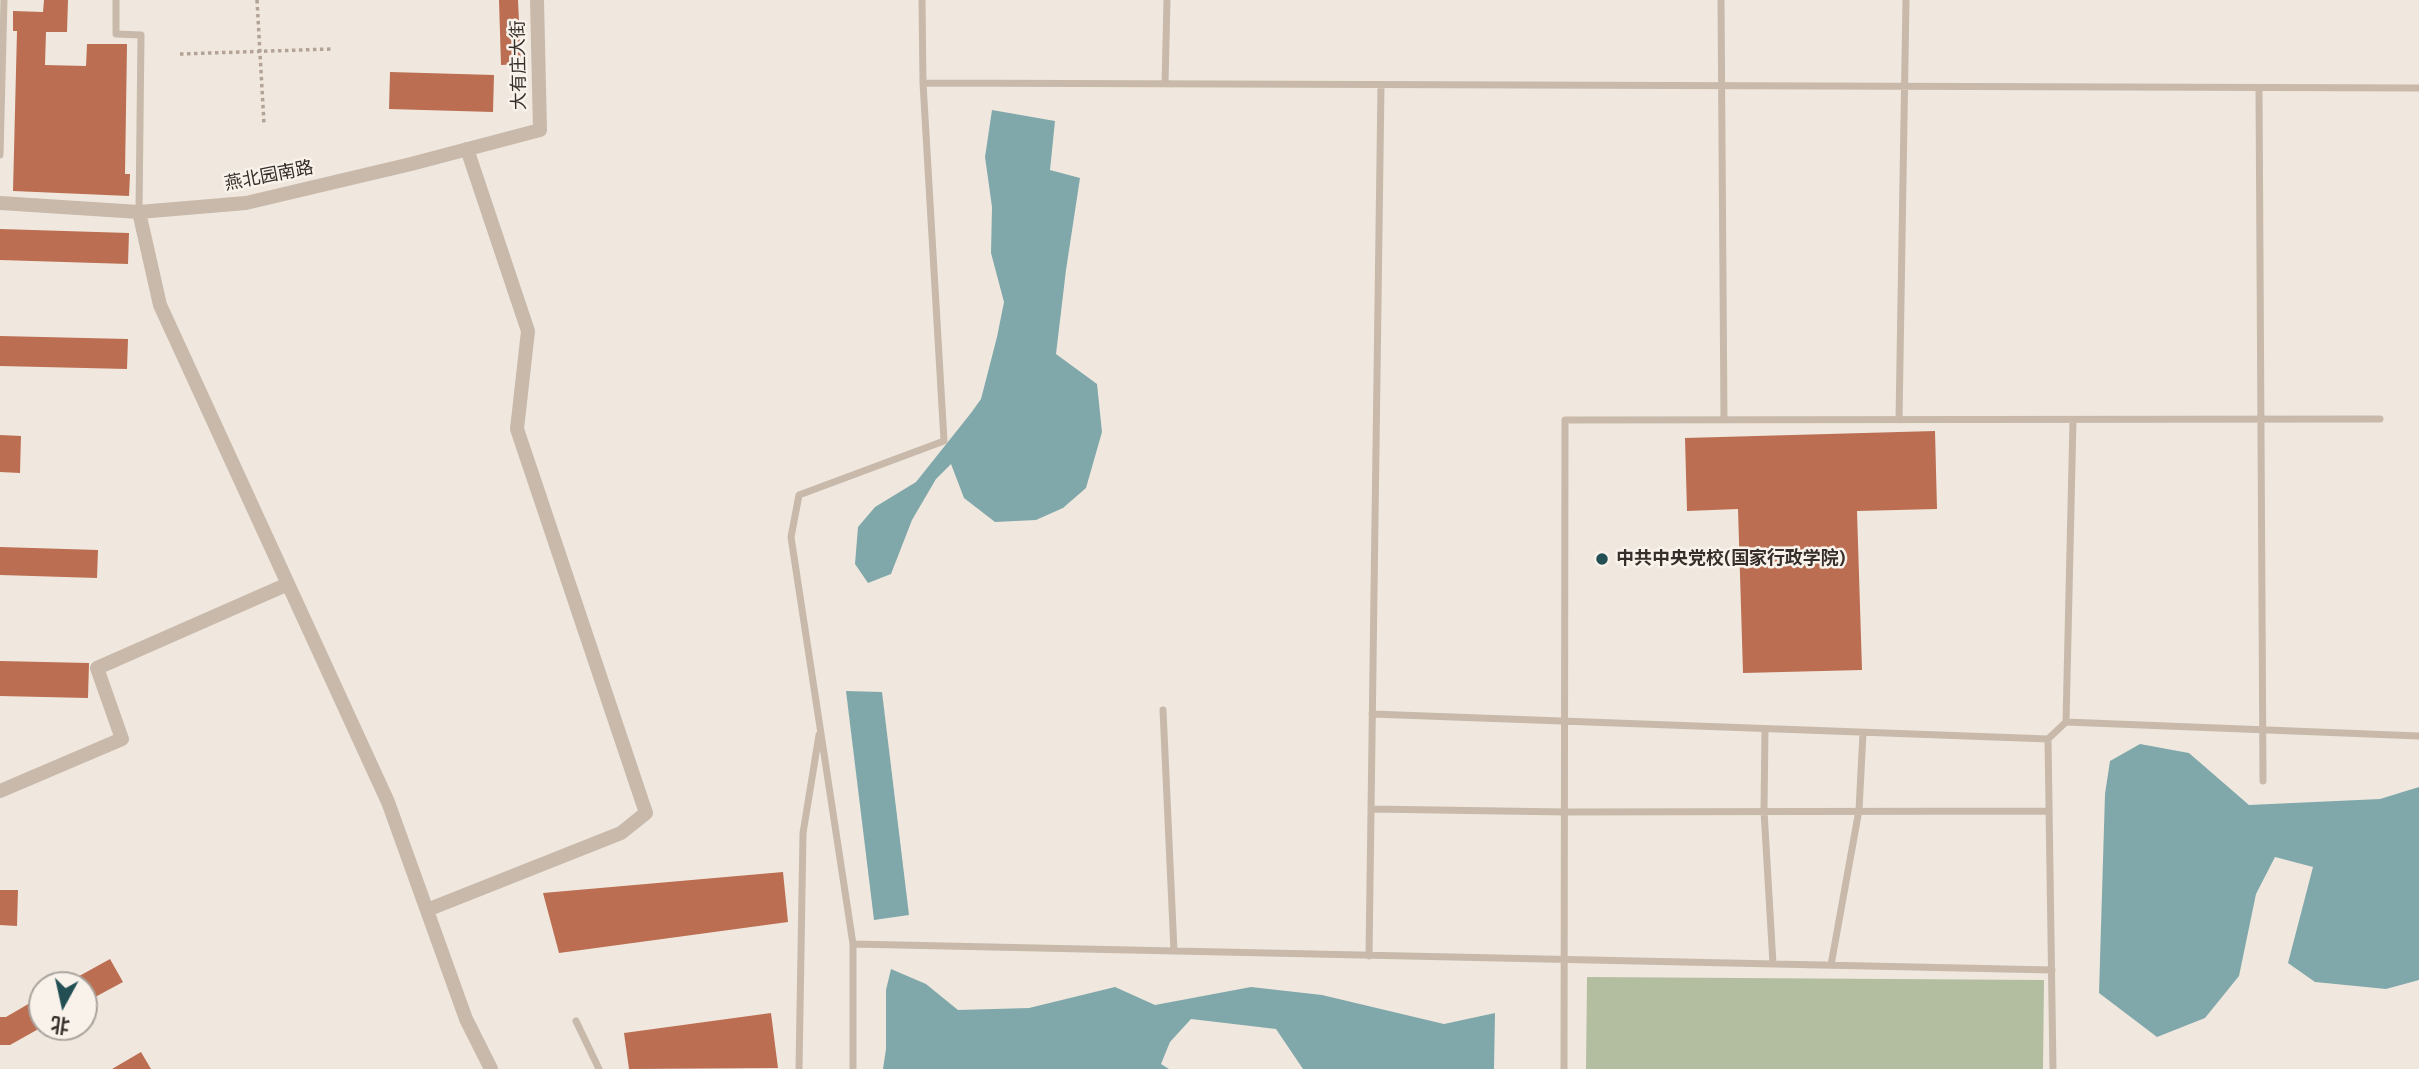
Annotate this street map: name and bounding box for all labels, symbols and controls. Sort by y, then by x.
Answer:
street label: 大有庄大街 [507,20,531,110]
street label: 燕北园南路 [223,157,315,195]
place label: 中共中央党校(国家行政学院) [1616,548,1846,570]
marker: 中共中央党校(国家行政学院) [1594,551,1610,567]
north arrow [28,971,98,1041]
text: 北 [49,1013,71,1038]

